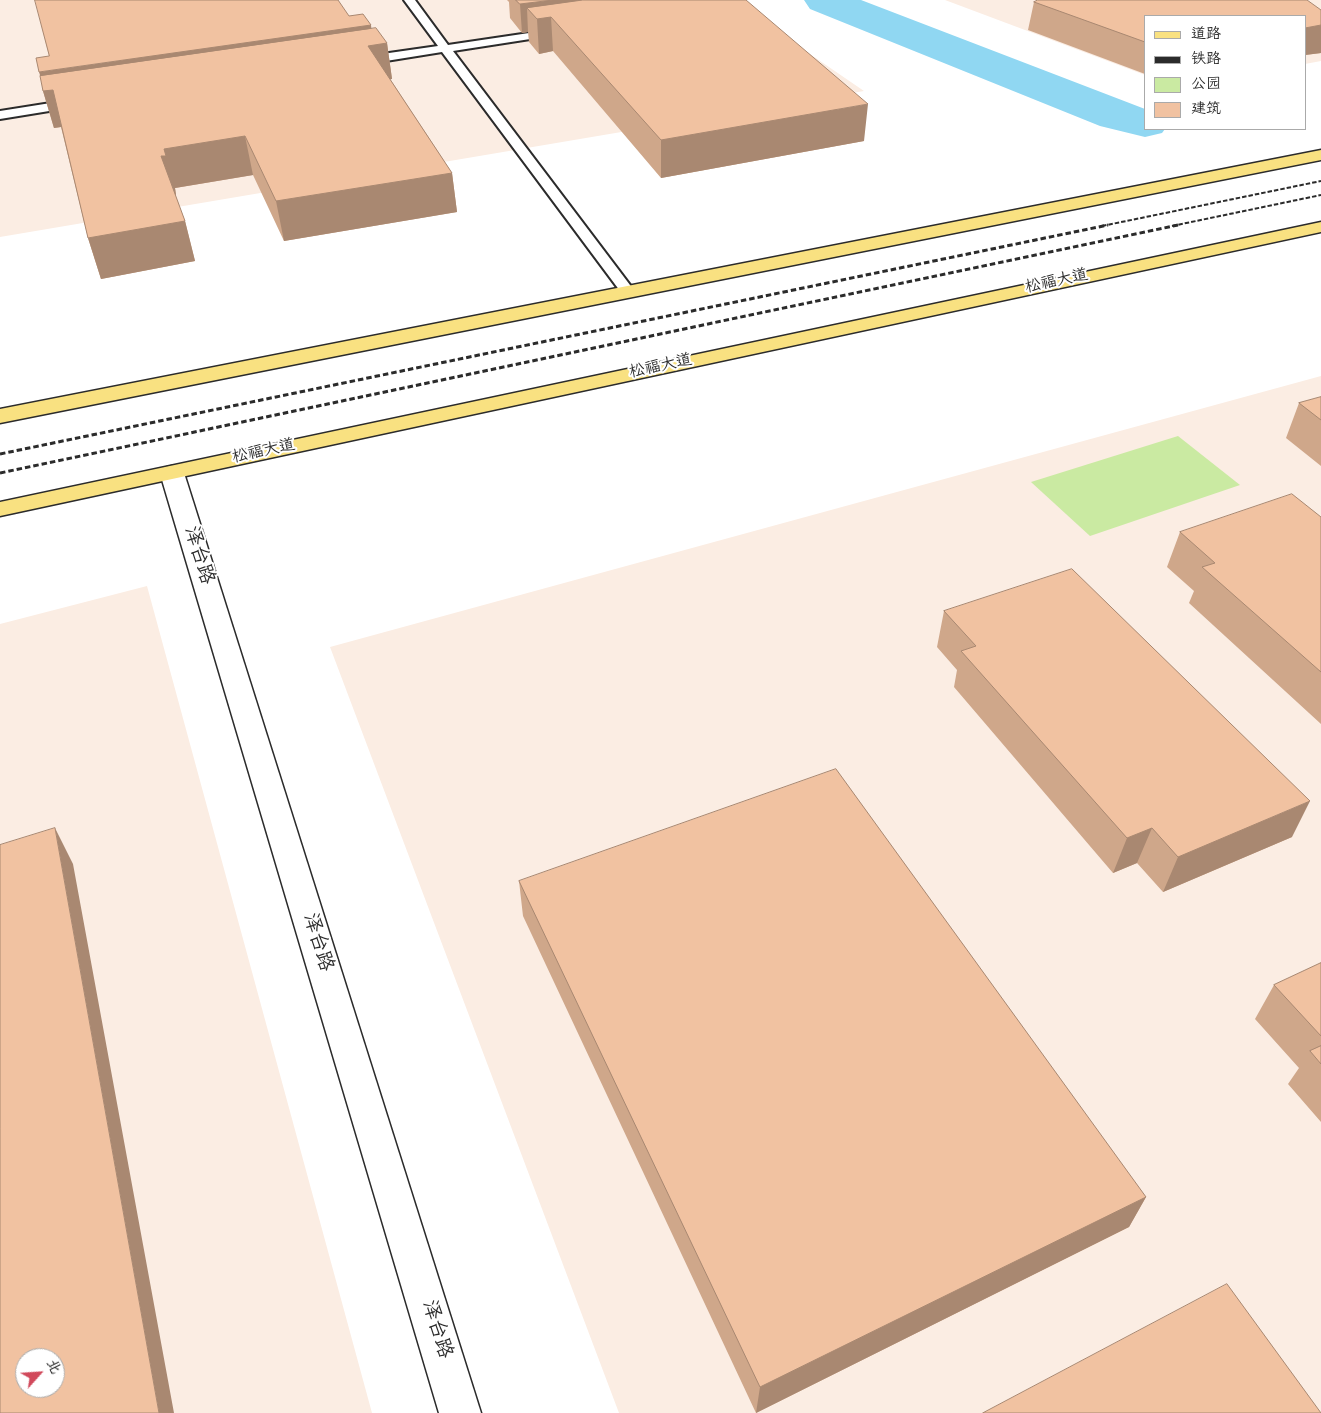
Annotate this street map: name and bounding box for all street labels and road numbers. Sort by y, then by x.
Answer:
street label: 松福大道 [1024,267,1090,299]
street label: 松福大道 [628,352,694,384]
street label: 松福大道 [231,437,297,469]
street label: 泽台路 [177,524,217,588]
street label: 泽台路 [296,911,336,975]
street label: 泽台路 [415,1298,455,1362]

